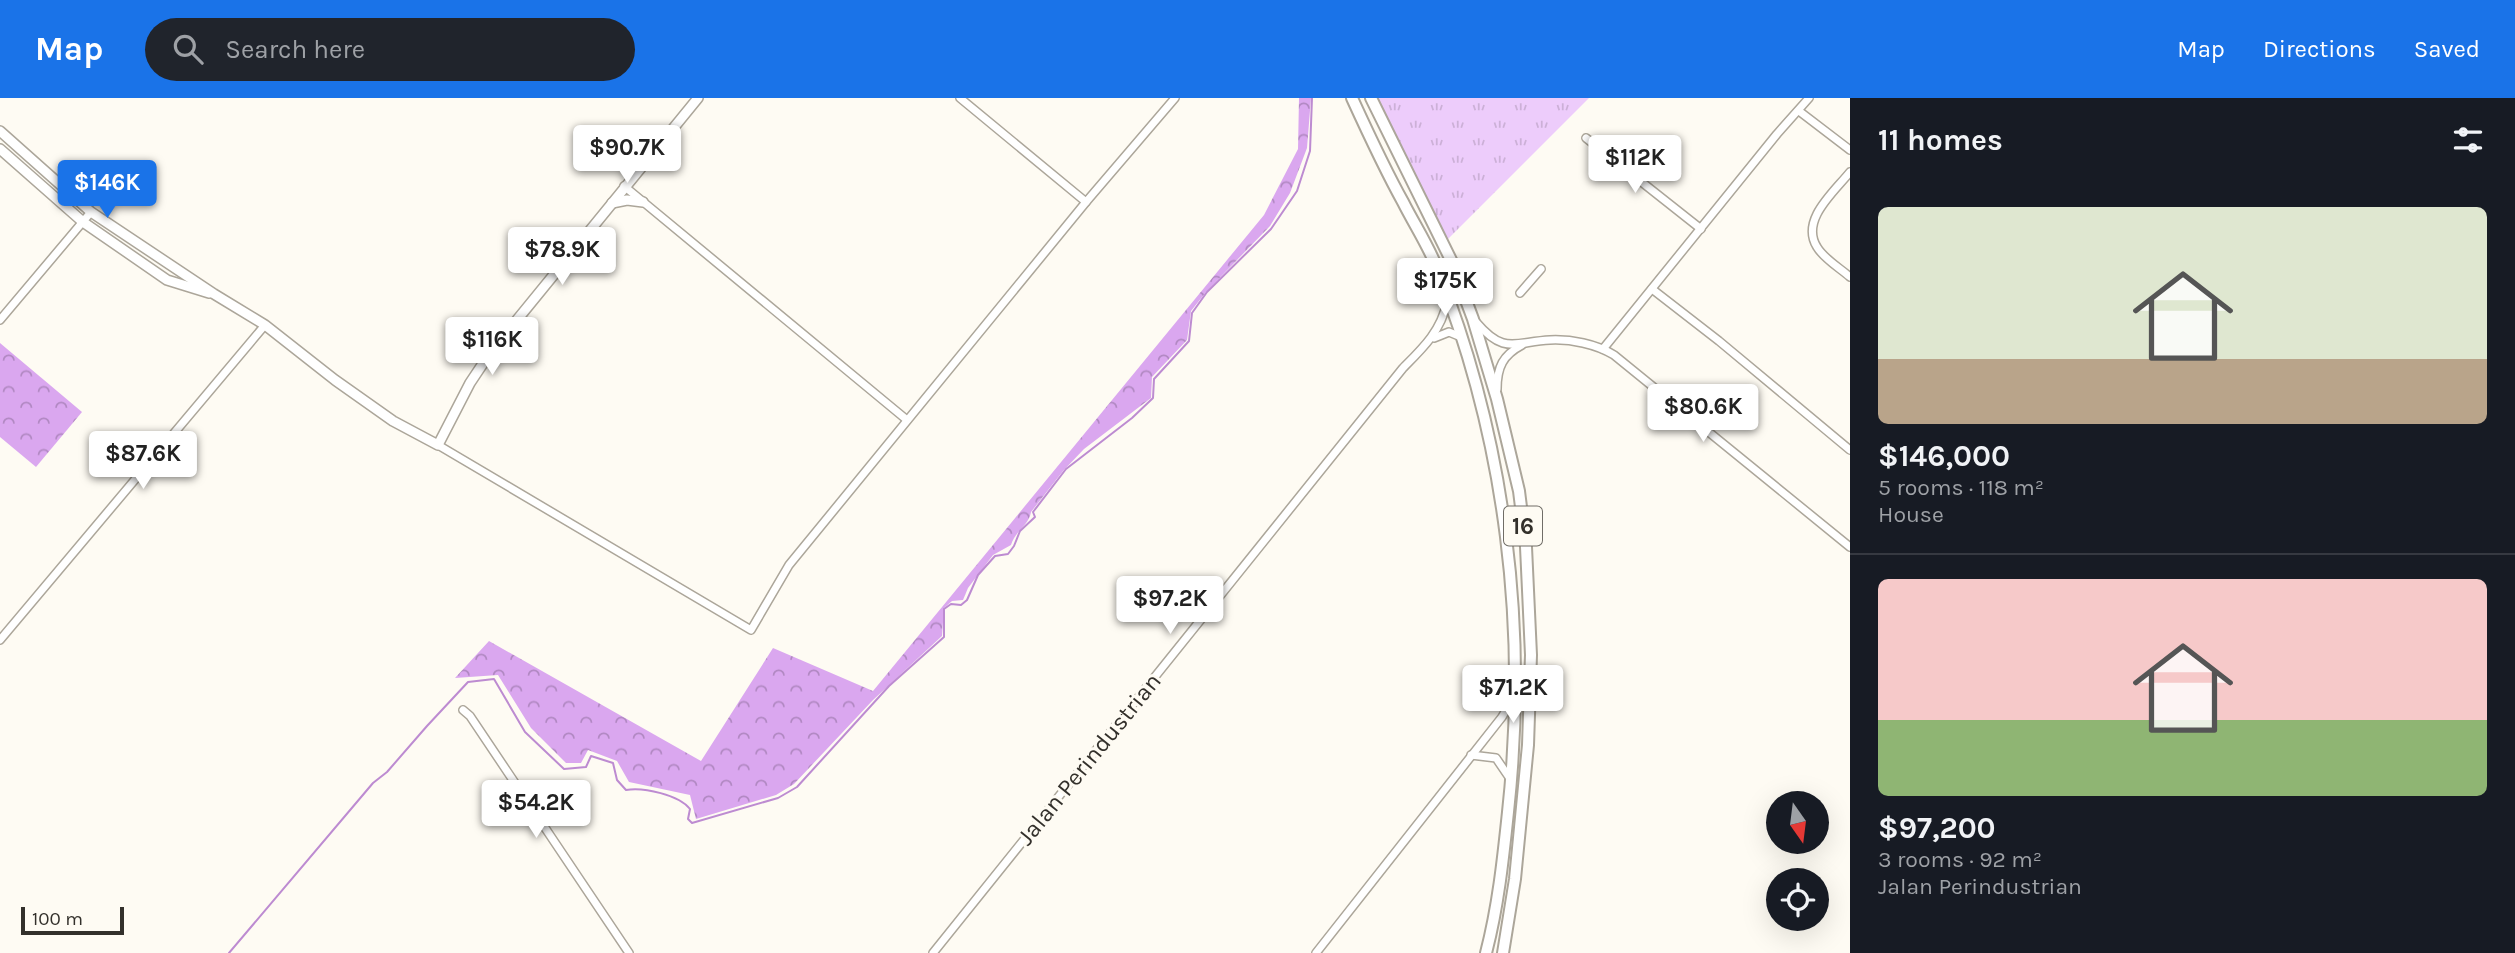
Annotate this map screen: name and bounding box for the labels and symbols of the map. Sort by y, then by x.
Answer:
pin: $90.7K [570,126,684,185]
pin: $112K [1586,136,1684,195]
pin: $146K [58,160,156,220]
pin: $78.9K [505,228,619,287]
pin: $175K [1396,258,1494,318]
pin: $116K [443,317,541,377]
pin: $80.6K [1646,384,1760,444]
pin: $87.6K [86,432,200,491]
road number: 16 [1504,506,1542,546]
pin: $97.2K [1113,576,1227,636]
pin: $71.2K [1456,666,1570,725]
street label: Jalan Perindustrian [1011,667,1167,851]
pin: $54.2K [479,780,593,840]
north arrow [1766,791,1829,854]
scale bar [21,904,124,936]

